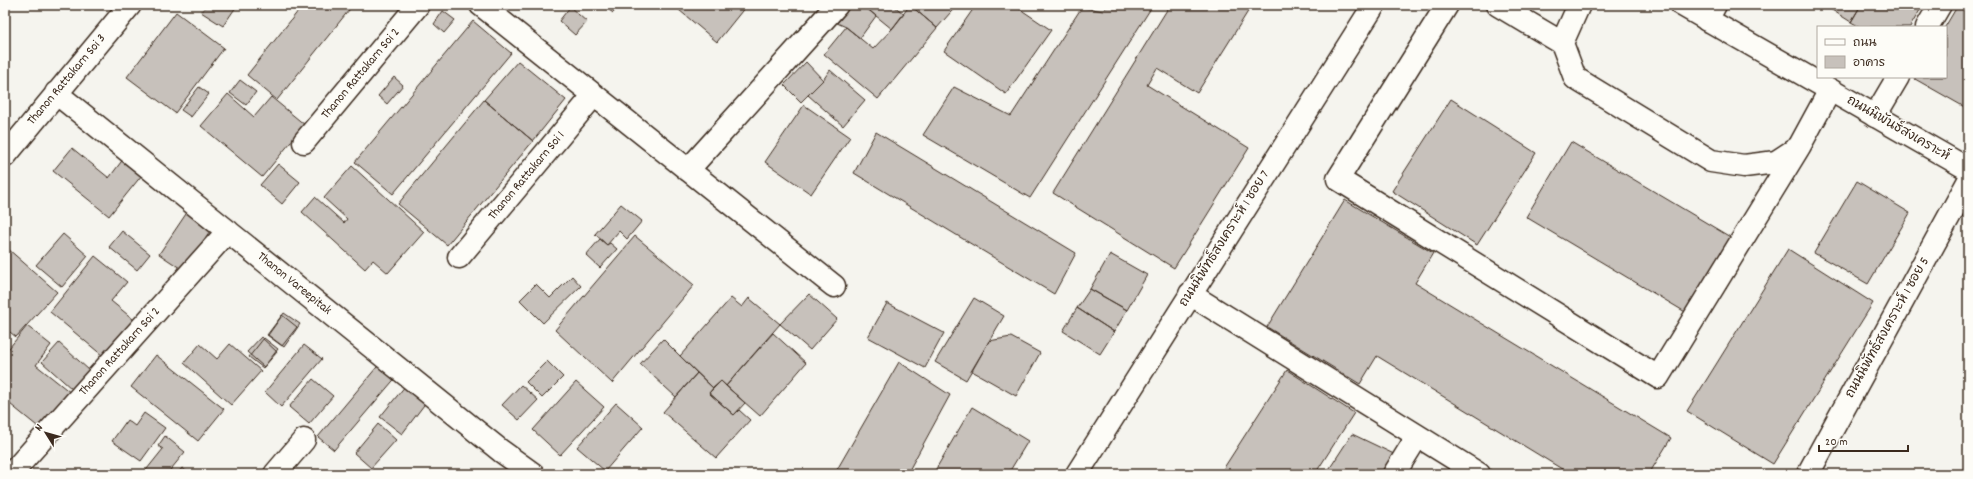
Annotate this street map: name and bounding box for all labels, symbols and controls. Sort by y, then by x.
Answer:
street label: Thanon Rattakarn Soi 2 [317,24,405,124]
legend [1817,26,1947,78]
street label: Thanon Rattakarn Soi 3 [23,30,111,130]
text: ถนน [1853,35,1877,52]
text: อาคาร [1853,55,1885,72]
street label: ถนนนิพันธ์สงเคราะห์ [1843,90,1954,166]
street label: Thanon Rattakarn Soi 1 [484,127,570,225]
street label: ถนนนิพัทธ์สงเคราะห์ 1 ซอย 7 [1173,166,1275,311]
street label: Thanon Vareepitak [253,248,335,320]
street label: ถนนนิพัทธ์สงเคราะห์ 1 ซอย 5 [1839,253,1935,402]
street label: Thanon Rattakarn Soi 2 [75,303,165,401]
north arrow [26,413,66,453]
text: N [32,421,48,435]
scale bar [1819,427,1908,453]
text: 20 m [1825,434,1848,451]

